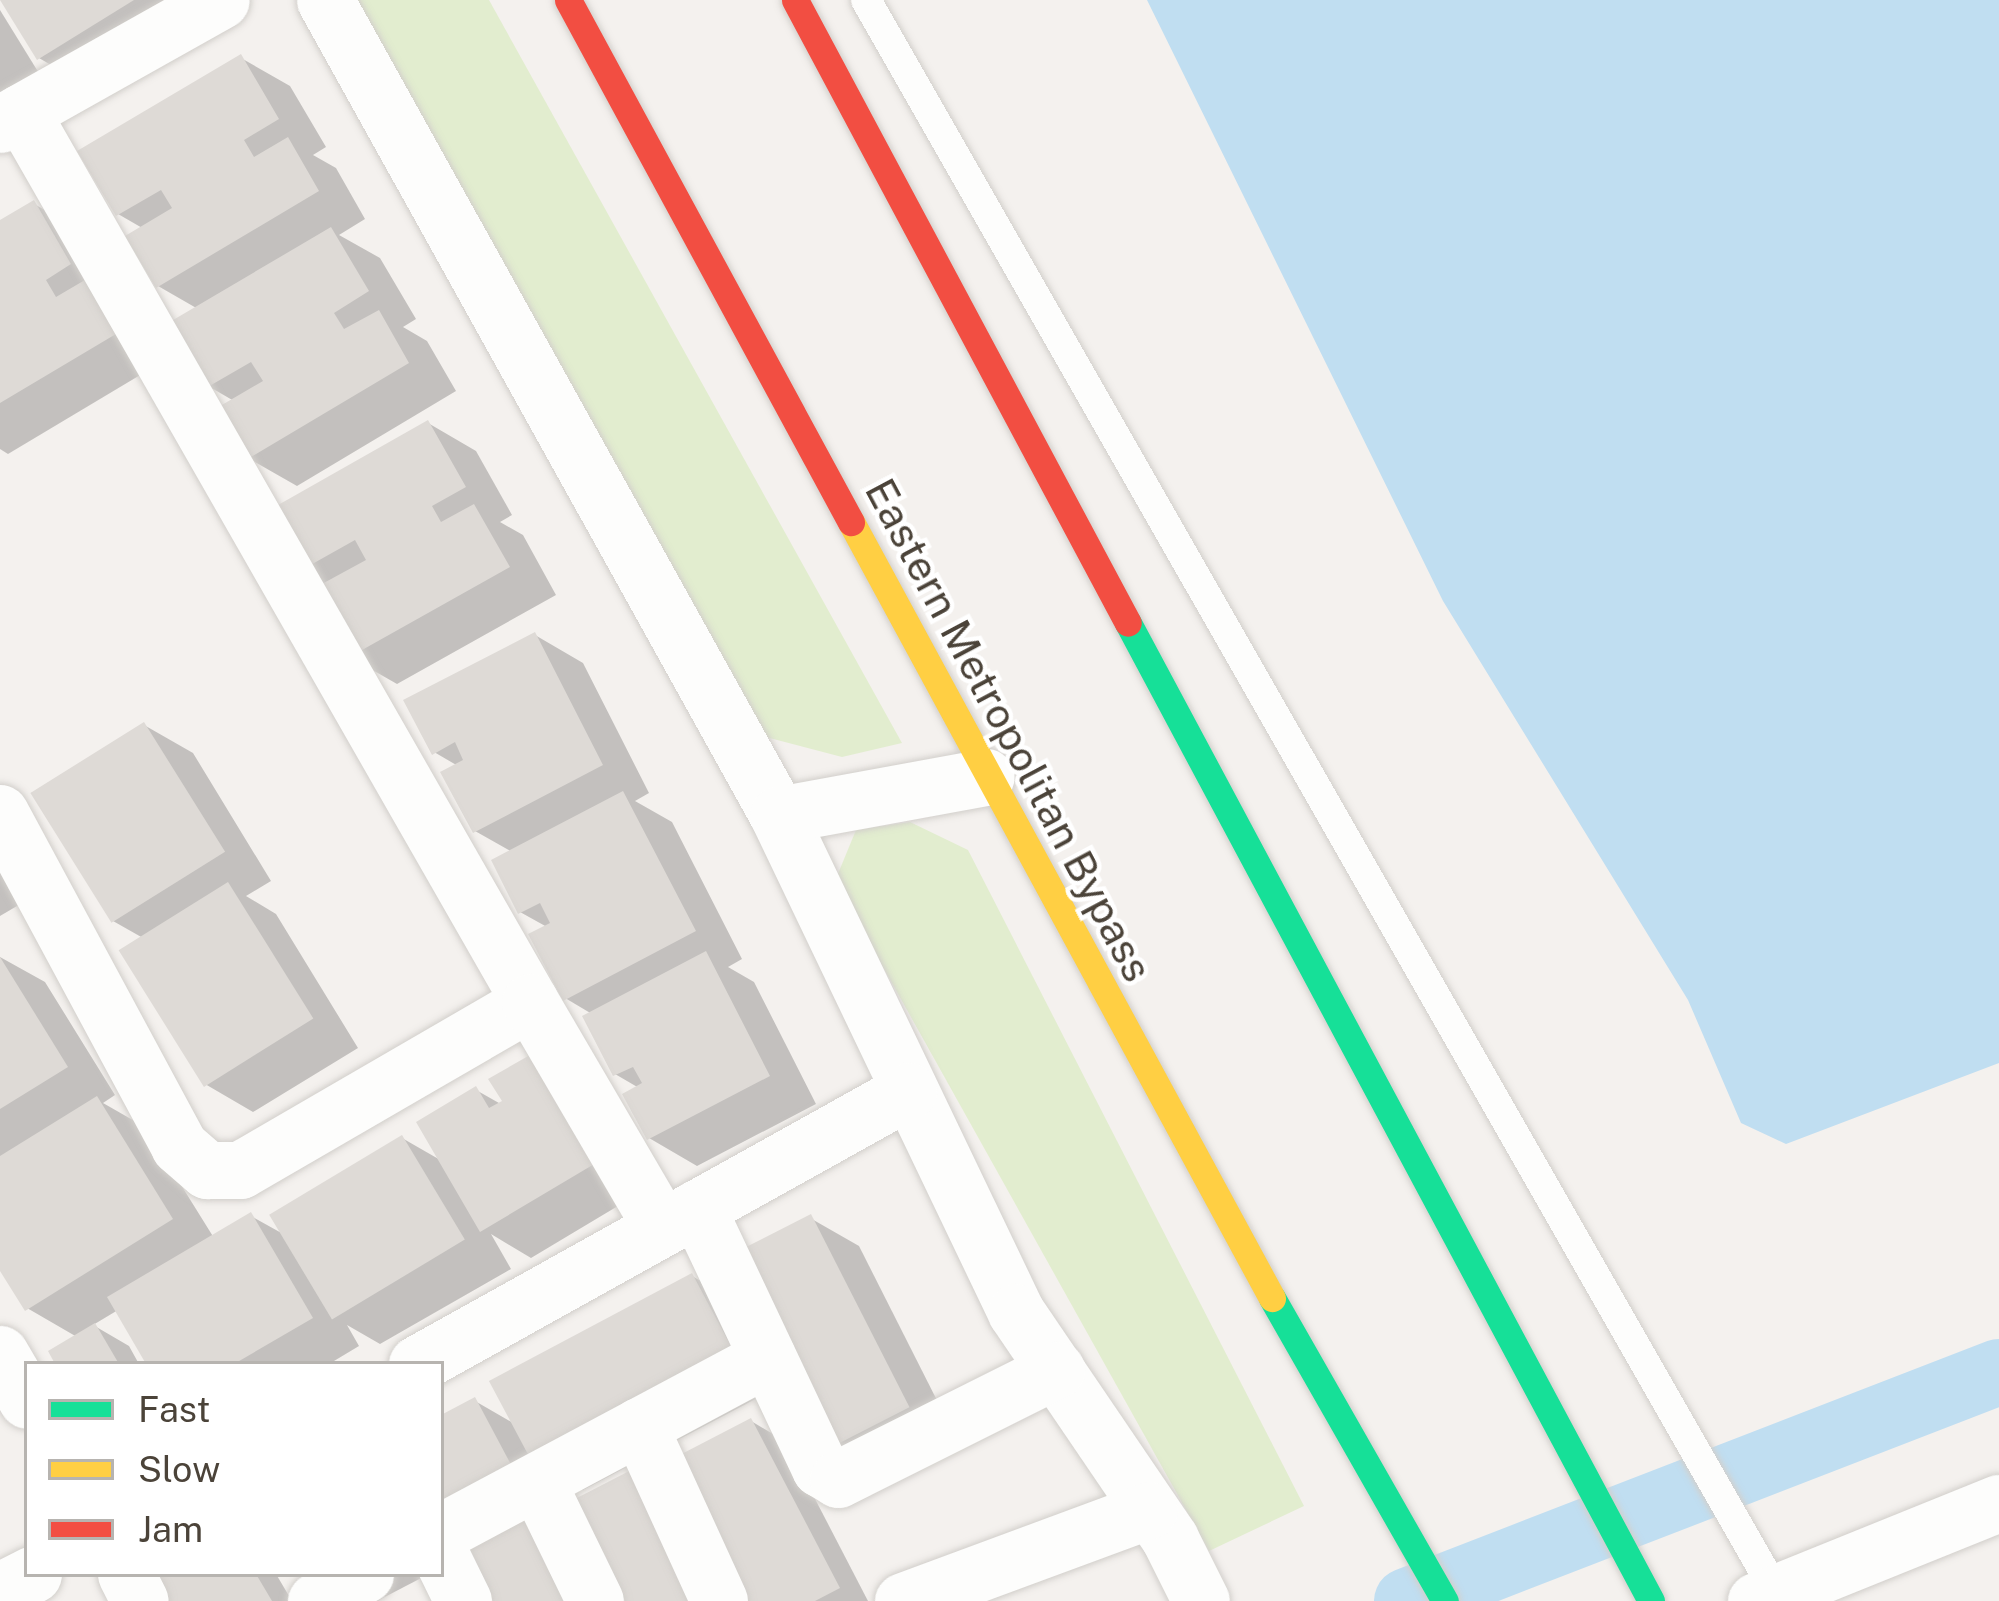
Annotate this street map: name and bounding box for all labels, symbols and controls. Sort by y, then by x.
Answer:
street label: Eastern Metropolitan Bypass [855,470,1163,990]
legend [24,1361,444,1577]
text: Fast [138,1388,211,1430]
text: Slow [138,1448,220,1490]
text: Jam [138,1508,203,1550]

